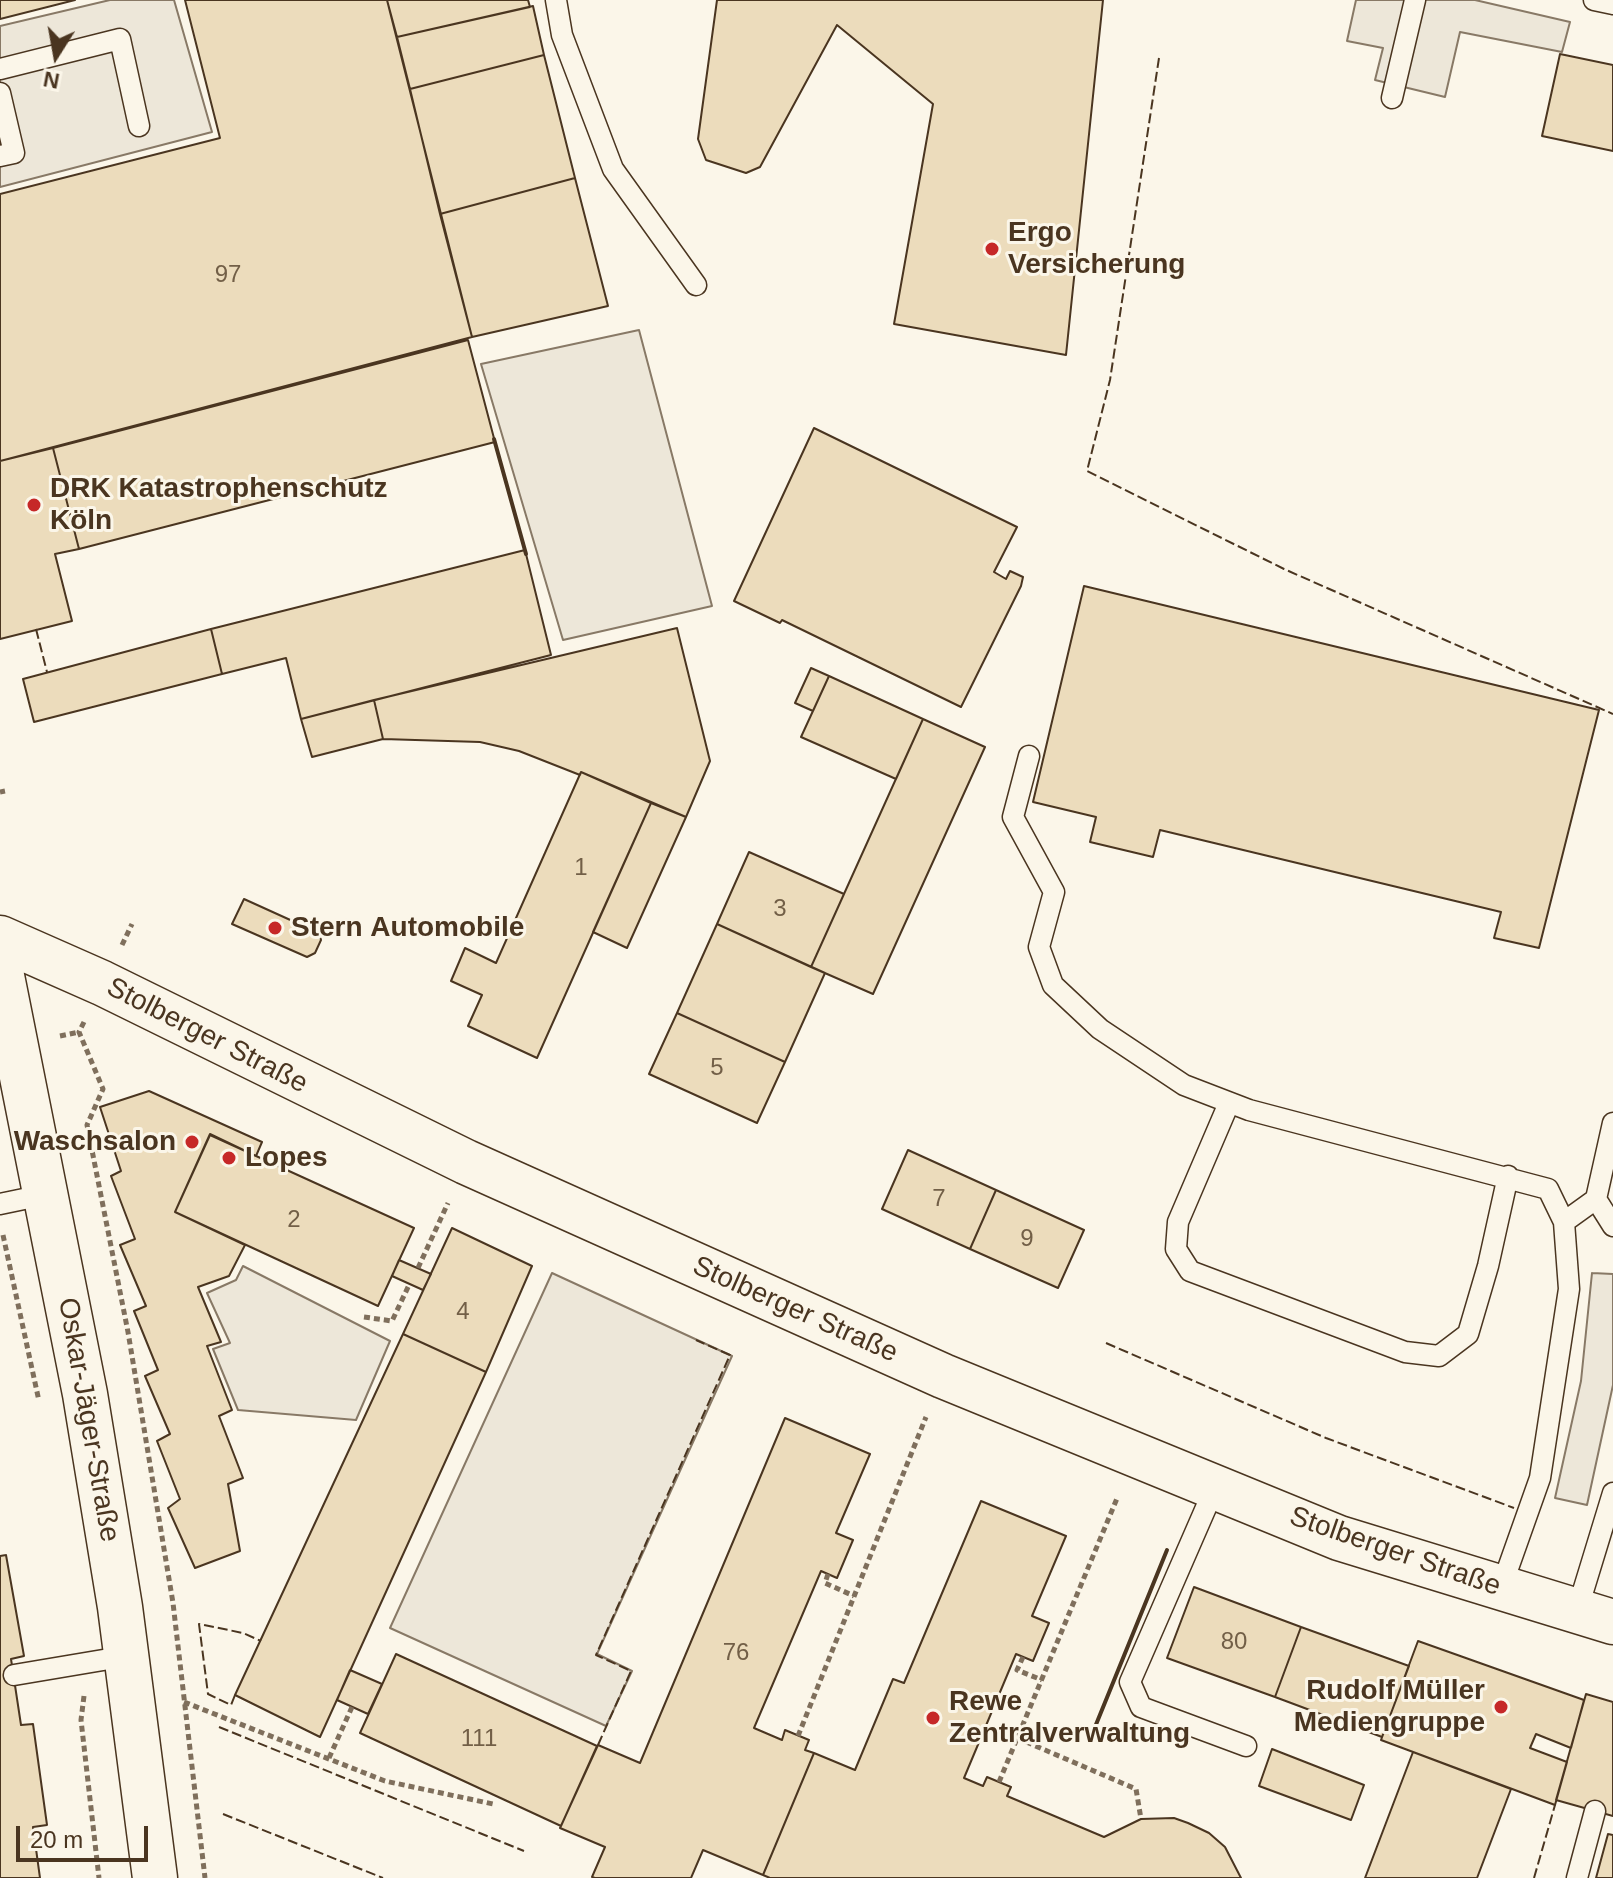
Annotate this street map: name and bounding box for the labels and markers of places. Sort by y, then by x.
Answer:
place label: Ergo Versicherung [1008,216,1185,282]
marker: Ergo Versicherung [983,240,1001,258]
place label: DRK Katastrophenschutz Köln [50,472,388,538]
marker: DRK Katastrophenschutz Köln [25,496,43,514]
place label: Stern Automobile [291,911,524,945]
marker: Stern Automobile [266,919,284,937]
place label: Waschsalon [14,1125,176,1159]
marker: Waschsalon [183,1133,201,1151]
place label: Lopes [245,1141,327,1175]
marker: Lopes [220,1149,238,1167]
place label: Rudolf Müller Mediengruppe [1294,1674,1485,1740]
place label: Rewe Zentralverwaltung [949,1685,1190,1751]
marker: Rudolf Müller Mediengruppe [1492,1698,1510,1716]
marker: Rewe Zentralverwaltung [924,1709,942,1727]

